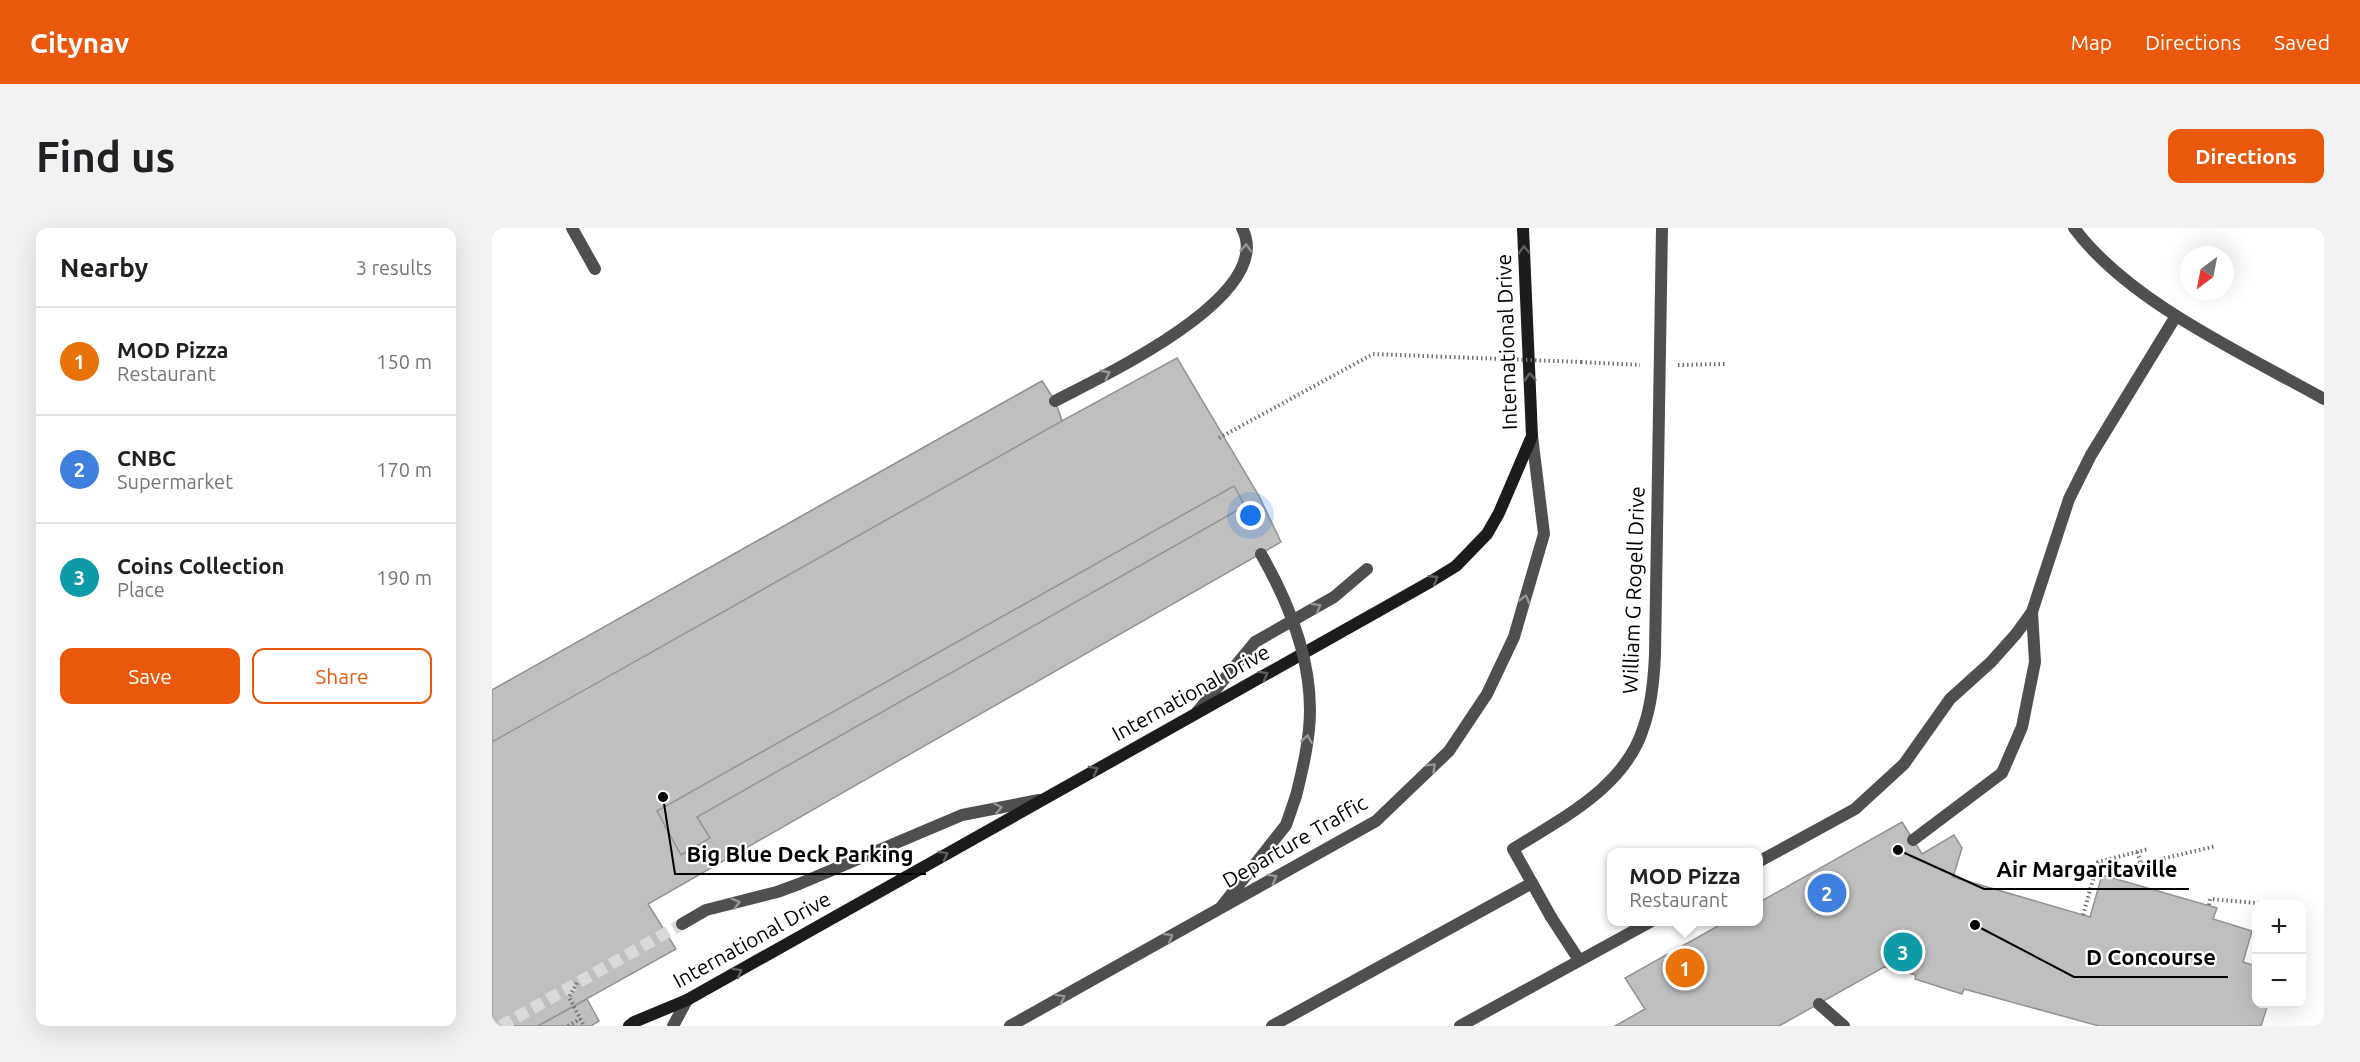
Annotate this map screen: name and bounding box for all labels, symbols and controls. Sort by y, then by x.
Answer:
text: Citynav [30,27,129,58]
text: Map [2071,30,2112,54]
text: Directions [2145,30,2241,54]
text: Saved [2274,30,2330,54]
button: Directions [2168,129,2324,183]
text: Find us [36,133,175,180]
one-way arrow [1239,243,1252,252]
one-way arrow [1518,246,1531,255]
north arrow [2180,246,2234,300]
text: Nearby [60,253,148,282]
street label: International Drive [1491,254,1521,431]
text: 3 results [356,256,432,279]
text: MOD Pizza [117,337,228,362]
text: 1 [74,350,85,373]
text: 150 m [376,350,432,373]
text: Restaurant [117,362,216,385]
one-way arrow [1100,370,1110,381]
one-way arrow [1523,373,1536,382]
text: CNBC [117,445,176,470]
text: 2 [74,458,85,481]
text: 170 m [376,458,432,481]
text: Supermarket [117,470,233,493]
street label: William G Rogell Drive [1617,486,1649,694]
your location [1236,501,1265,530]
text: Coins Collection [117,553,284,578]
text: 3 [74,566,85,589]
text: 190 m [376,566,432,589]
one-way arrow [1428,575,1438,587]
text: Place [117,578,165,601]
one-way arrow [1518,594,1530,605]
one-way arrow [1311,603,1321,614]
street label: International Drive [1108,639,1273,745]
button: Save [60,648,240,704]
button: Share [252,648,432,704]
one-way arrow [1258,671,1268,682]
one-way arrow [1301,734,1313,743]
one-way arrow [1424,764,1435,775]
one-way arrow [1088,766,1098,777]
street label: Departure Traffic [1218,790,1371,892]
one-way arrow [992,802,1002,815]
callout: Big Blue Deck Parking [675,834,926,874]
text: Big Blue Deck Parking [687,841,913,866]
popup [1607,848,1763,926]
callout: Air Margaritaville [1984,849,2189,889]
one-way arrow [938,851,948,862]
text: Air Margaritaville [1996,856,2178,881]
text: MOD Pizza [1629,863,1741,888]
pin: 2 [1808,870,1846,916]
one-way arrow [1267,874,1277,885]
street label: International Drive [669,886,834,992]
text: Restaurant [1629,888,1728,911]
one-way arrow [731,897,741,910]
map controls [2252,900,2306,1008]
button: + [2252,900,2306,954]
pin: 3 [1884,930,1922,974]
one-way arrow [1163,932,1173,944]
callout: D Concourse [2074,937,2228,977]
text: D Concourse [2086,944,2216,969]
pin: 1 [1666,946,1704,990]
button: − [2252,954,2306,1008]
one-way arrow [731,968,742,979]
one-way arrow [1055,994,1065,1005]

